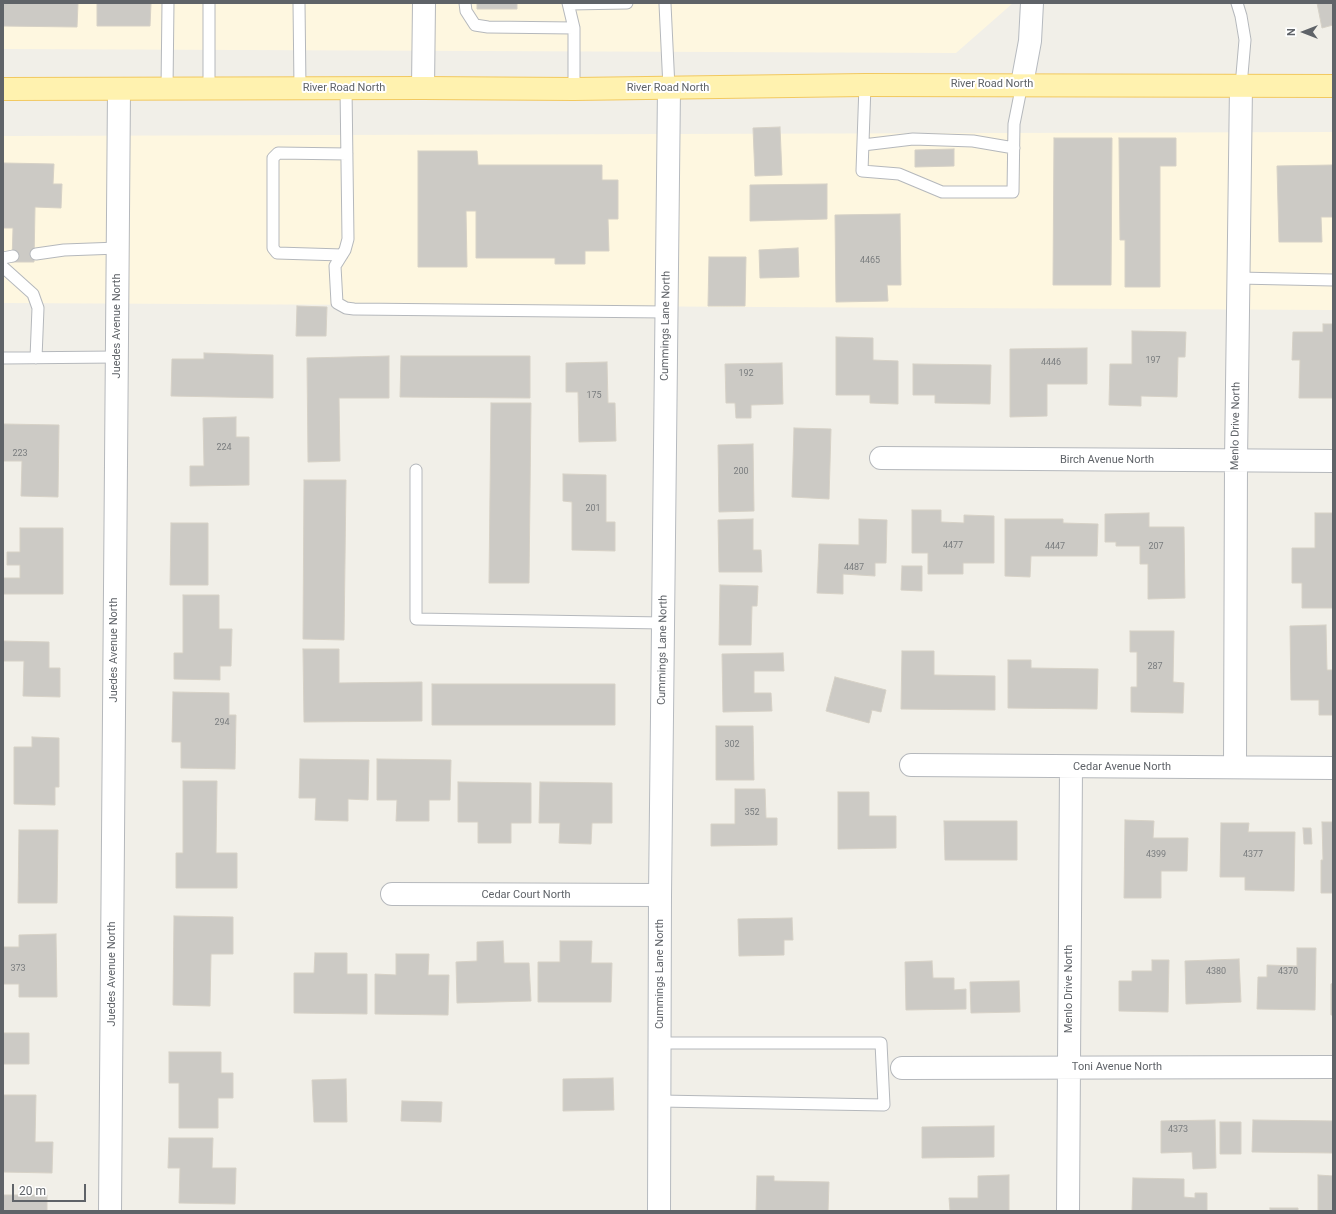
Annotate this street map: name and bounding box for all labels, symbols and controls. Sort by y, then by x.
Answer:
north arrow [1284,12,1324,52]
text: N [1285,28,1298,36]
street label: River Road North [951,77,1033,91]
street label: River Road North [303,81,385,95]
street label: River Road North [627,81,709,95]
house number: 4465 [860,256,880,266]
street label: Cummings Lane North [658,271,674,381]
street label: Juedes Avenue North [110,274,124,378]
house number: 197 [1145,356,1161,366]
house number: 4446 [1041,358,1061,368]
house number: 192 [738,369,754,379]
street label: Menlo Drive North [1229,382,1243,470]
house number: 175 [586,391,602,401]
house number: 224 [216,443,232,453]
house number: 223 [12,449,28,459]
street label: Birch Avenue North [1060,453,1154,467]
house number: 200 [733,467,749,477]
house number: 201 [585,504,601,514]
house number: 4477 [943,541,963,551]
house number: 4447 [1045,542,1065,552]
house number: 207 [1148,542,1164,552]
house number: 4487 [844,563,864,573]
street label: Cummings Lane North [655,595,671,705]
street label: Juedes Avenue North [107,598,121,702]
house number: 287 [1147,662,1163,672]
house number: 294 [214,718,230,728]
house number: 302 [724,740,740,750]
street label: Cedar Avenue North [1073,760,1171,774]
house number: 352 [744,808,760,818]
house number: 4399 [1146,850,1166,860]
house number: 4377 [1243,850,1263,860]
street label: Cedar Court North [481,888,571,902]
street label: Cummings Lane North [653,919,667,1029]
street label: Juedes Avenue North [105,922,119,1026]
street label: Menlo Drive North [1062,945,1076,1033]
house number: 373 [10,964,26,974]
house number: 4380 [1206,967,1226,977]
house number: 4370 [1278,967,1298,977]
street label: Toni Avenue North [1072,1060,1162,1074]
house number: 4373 [1168,1125,1188,1135]
scale bar [14,1176,88,1202]
text: 20 m [19,1184,46,1198]

